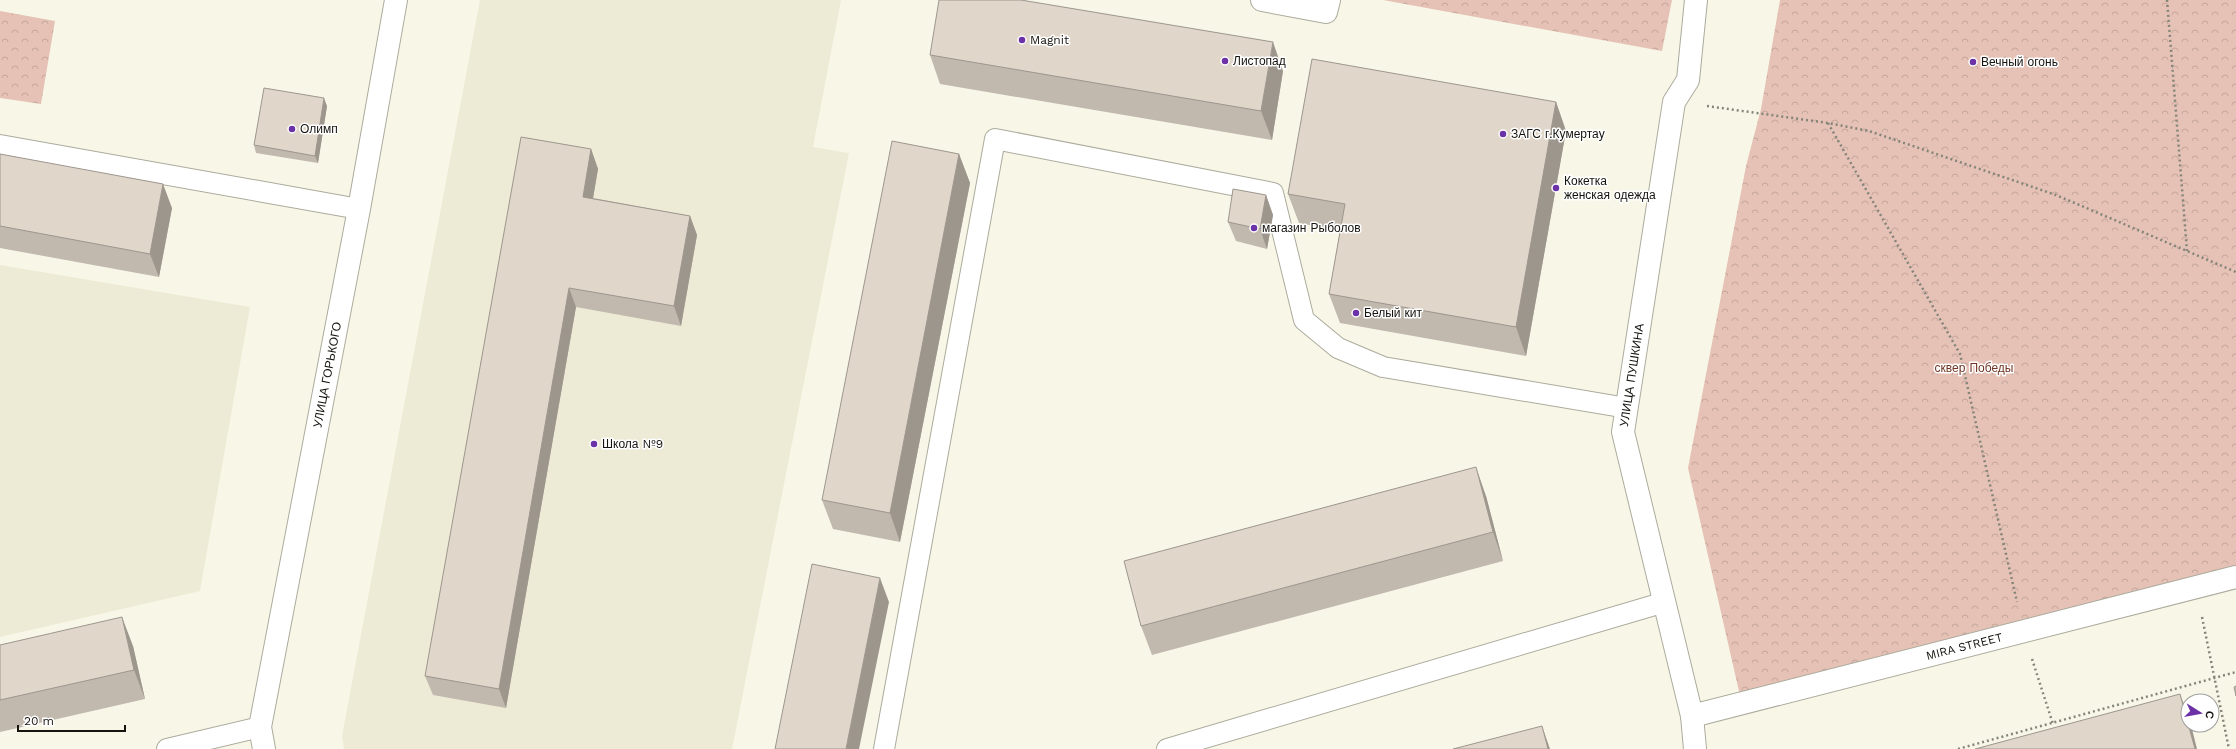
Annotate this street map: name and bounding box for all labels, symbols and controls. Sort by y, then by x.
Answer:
place label: Magnit [1030,33,1069,47]
marker: Magnit [1017,35,1027,45]
place label: Листопад [1233,54,1286,68]
place label: Вечный огонь [1981,55,2058,69]
marker: Листопад [1220,56,1230,66]
marker: Вечный огонь [1968,57,1978,67]
place label: Олимп [300,122,338,136]
marker: Олимп [287,124,297,134]
place label: ЗАГС г.Кумертау [1511,127,1605,141]
marker: ЗАГС г.Кумертау [1498,129,1508,139]
place label: Кокетка женская одежда [1564,174,1656,202]
marker: Кокетка женская одежда [1551,183,1561,193]
place label: магазин Рыболов [1262,221,1361,235]
marker: магазин Рыболов [1249,223,1259,233]
place label: Белый кит [1364,306,1423,320]
marker: Белый кит [1351,308,1361,318]
street label: УЛИЦА ГОРЬКОГО [310,321,344,429]
street label: УЛИЦА ПУШКИНА [1617,322,1647,428]
park label: сквер Победы [1934,361,2014,375]
place label: Школа №9 [602,437,663,451]
marker: Школа №9 [589,439,599,449]
street label: MIRA STREET [1924,630,2004,663]
north arrow [2180,693,2220,733]
scale bar [18,707,125,733]
text: С [2202,710,2216,720]
text: 20 m [24,714,54,728]

